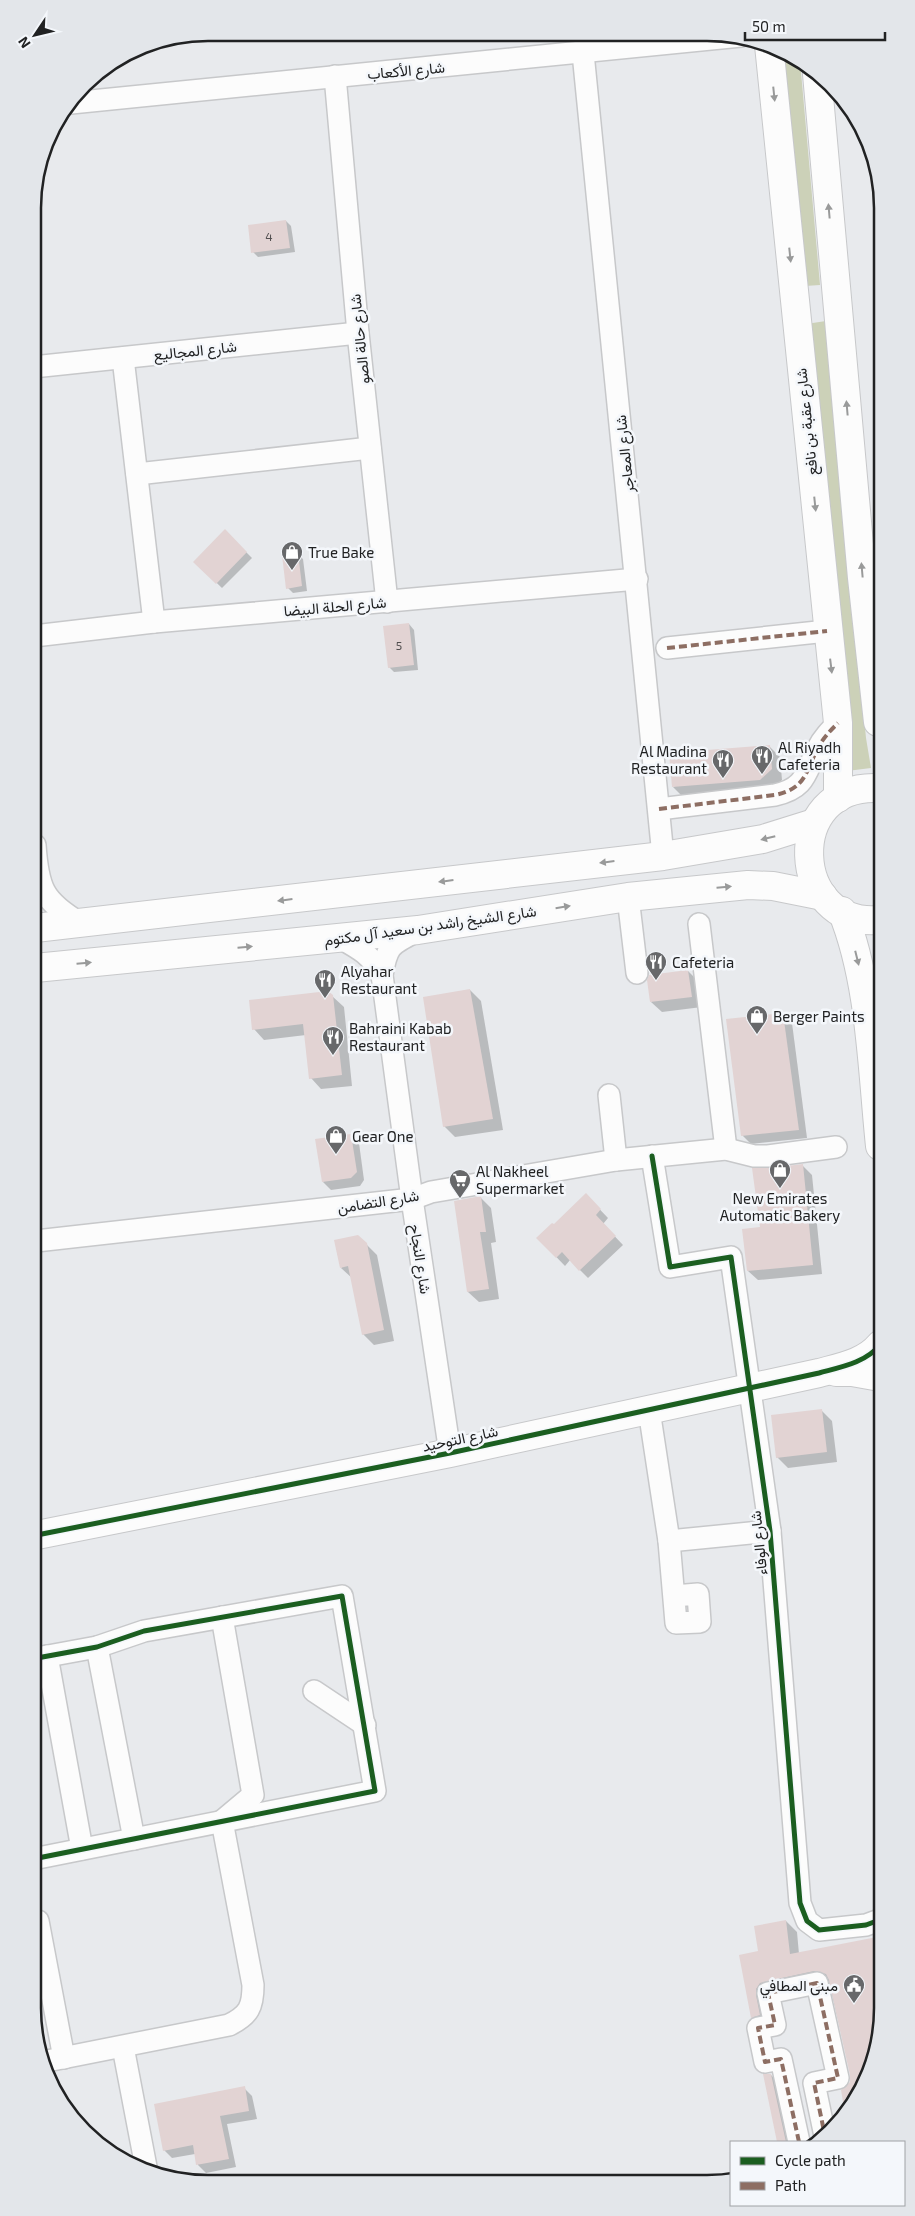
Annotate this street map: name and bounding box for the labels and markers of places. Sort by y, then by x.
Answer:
shop icon: True Bake [280,540,304,571]
place label: True Bake [308,543,374,561]
place label: Al Riyadh Cafeteria [778,738,841,773]
place label: Al Madina Restaurant [631,742,707,777]
restaurant icon: Al Riyadh Cafeteria [750,744,774,775]
restaurant icon: Al Madina Restaurant [711,748,735,779]
restaurant icon: Cafeteria [644,950,668,981]
place label: Cafeteria [672,953,734,971]
place label: Alyahar Restaurant [341,962,417,997]
restaurant icon: Alyahar Restaurant [313,968,337,999]
shop icon: Berger Paints [745,1004,769,1035]
place label: Berger Paints [773,1007,865,1025]
place label: Bahraini Kabab Restaurant [349,1019,451,1054]
restaurant icon: Bahraini Kabab Restaurant [321,1025,345,1056]
shop icon: Gear One [324,1124,348,1155]
place label: Gear One [352,1127,414,1145]
shop icon: New Emirates Automatic Bakery [768,1158,792,1189]
place label: Al Nakheel Supermarket [476,1162,565,1197]
supermarket icon: Al Nakheel Supermarket [448,1168,472,1199]
place label: New Emirates Automatic Bakery [720,1189,840,1224]
public building icon: مبنى المطافي [842,1973,866,2004]
place label: مبنى المطافي [760,1976,838,1999]

